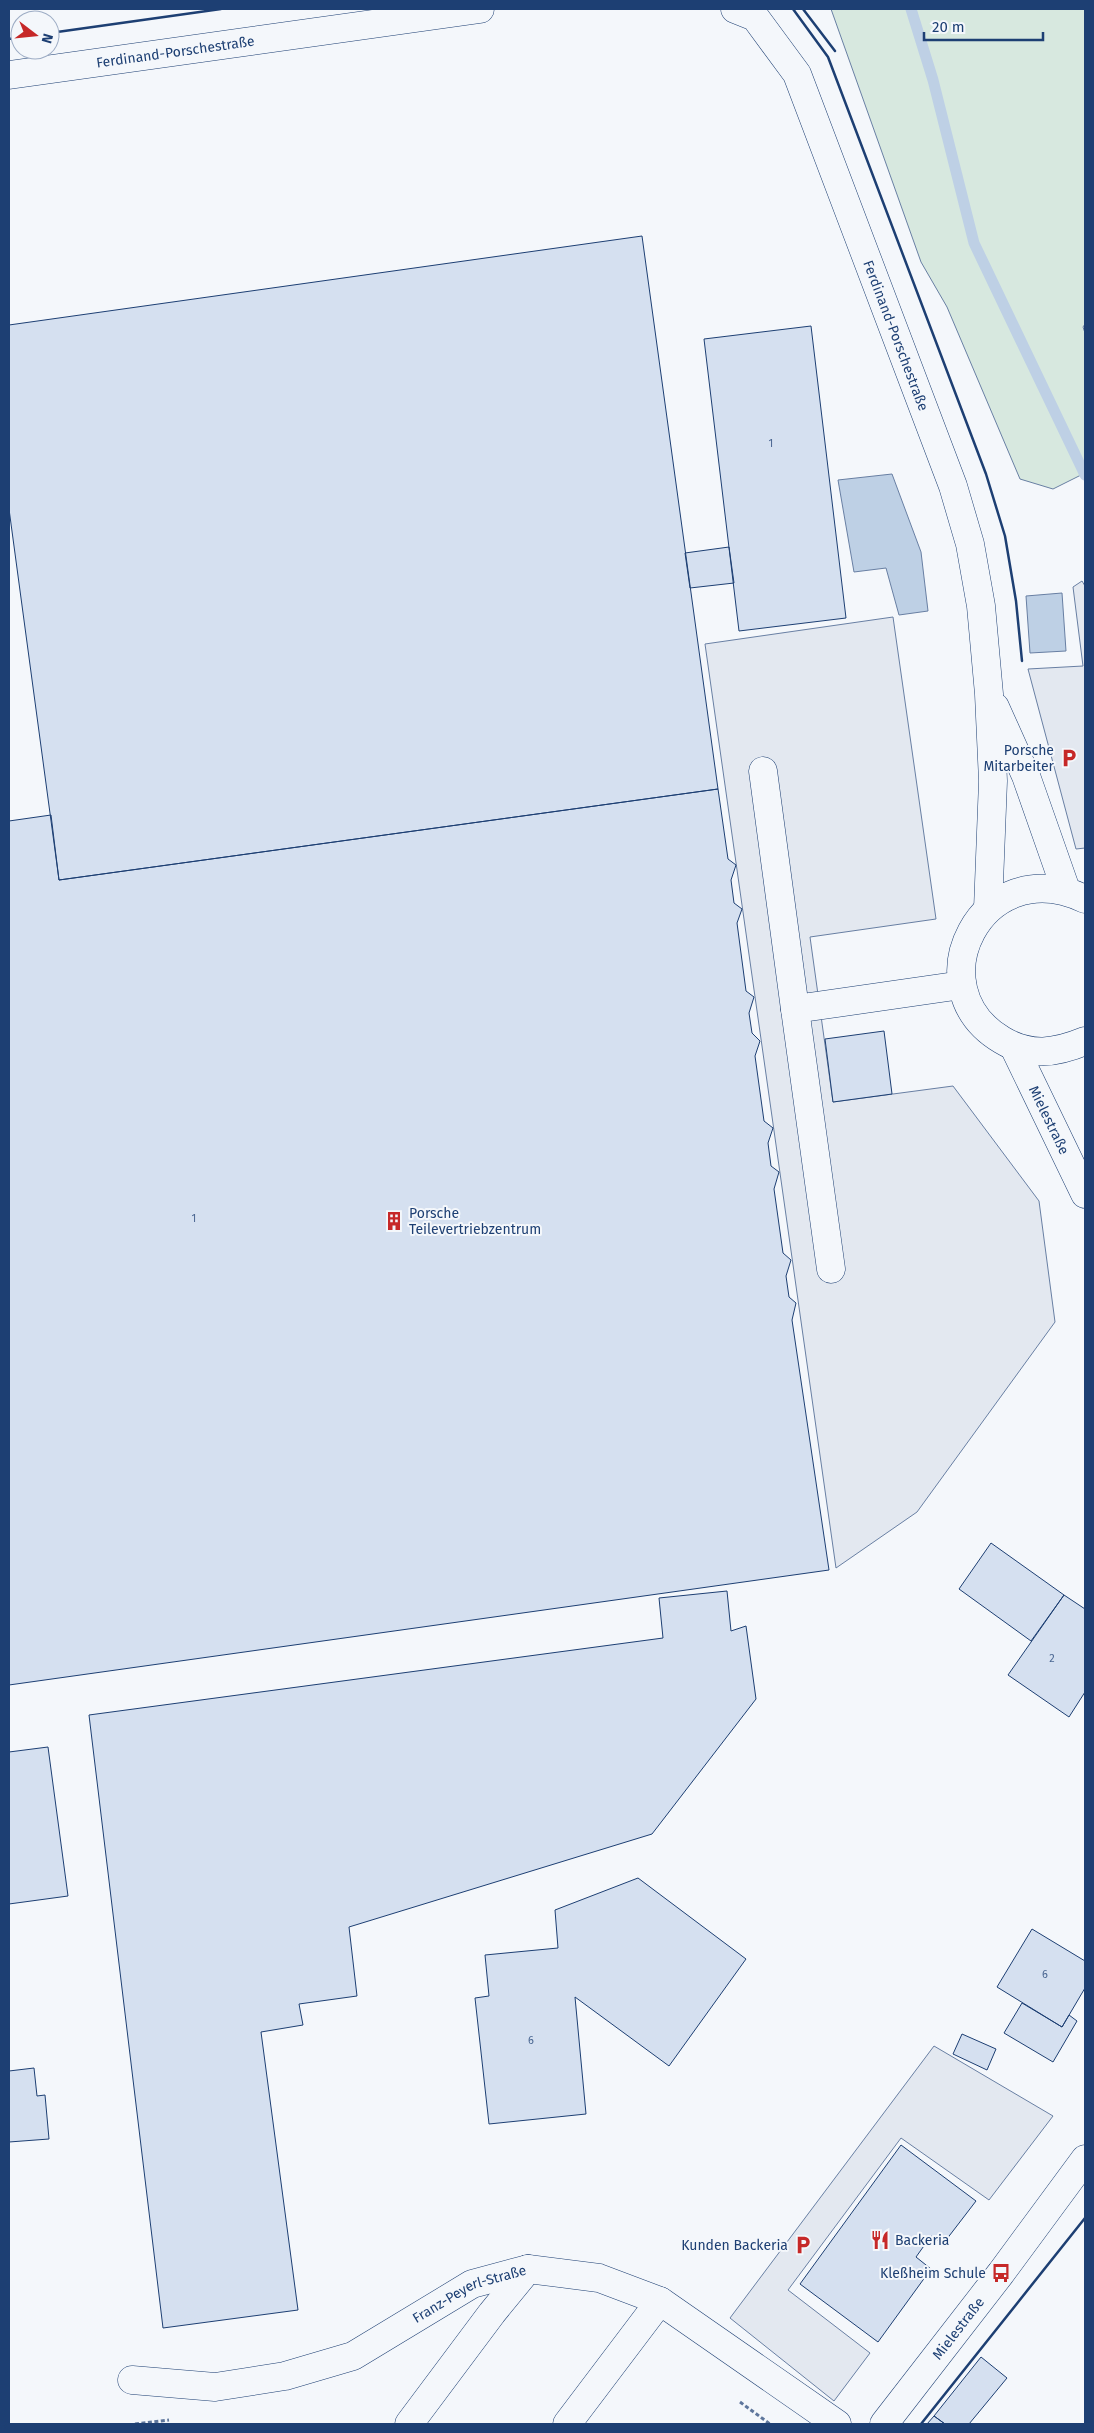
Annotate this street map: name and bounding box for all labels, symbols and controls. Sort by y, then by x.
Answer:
north arrow [10,10,60,60]
scale bar [924,10,1043,42]
text: 20 m [932,18,965,36]
text: N [38,32,56,45]
street label: Ferdinand-Porschestraße [95,32,256,71]
street label: Ferdinand-Porschestraße [860,258,932,413]
house number: 1 [769,437,773,450]
place label: Porsche Mitarbeiter [983,742,1055,775]
parking icon: Porsche Mitarbeiter [1058,747,1080,769]
street label: Mielestraße [1025,1083,1073,1157]
place label: Porsche Teilevertriebzentrum [409,1205,541,1238]
building icon: Porsche Teilevertriebzentrum [383,1210,405,1232]
house number: 1 [192,1212,196,1225]
house number: 2 [1049,1652,1055,1665]
house number: 6 [1042,1968,1048,1981]
house number: 6 [528,2034,534,2047]
restaurant icon: Backeria [869,2229,891,2251]
place label: Backeria [895,2232,949,2249]
parking icon: Kunden Backeria [792,2234,814,2256]
place label: Kunden Backeria [681,2237,788,2254]
street label: Franz-Peyerl-Straße [409,2261,528,2327]
bus stop icon: Kleßheim Schule [990,2262,1012,2284]
place label: Kleßheim Schule [880,2265,986,2282]
street label: Mielestraße [929,2294,988,2363]

